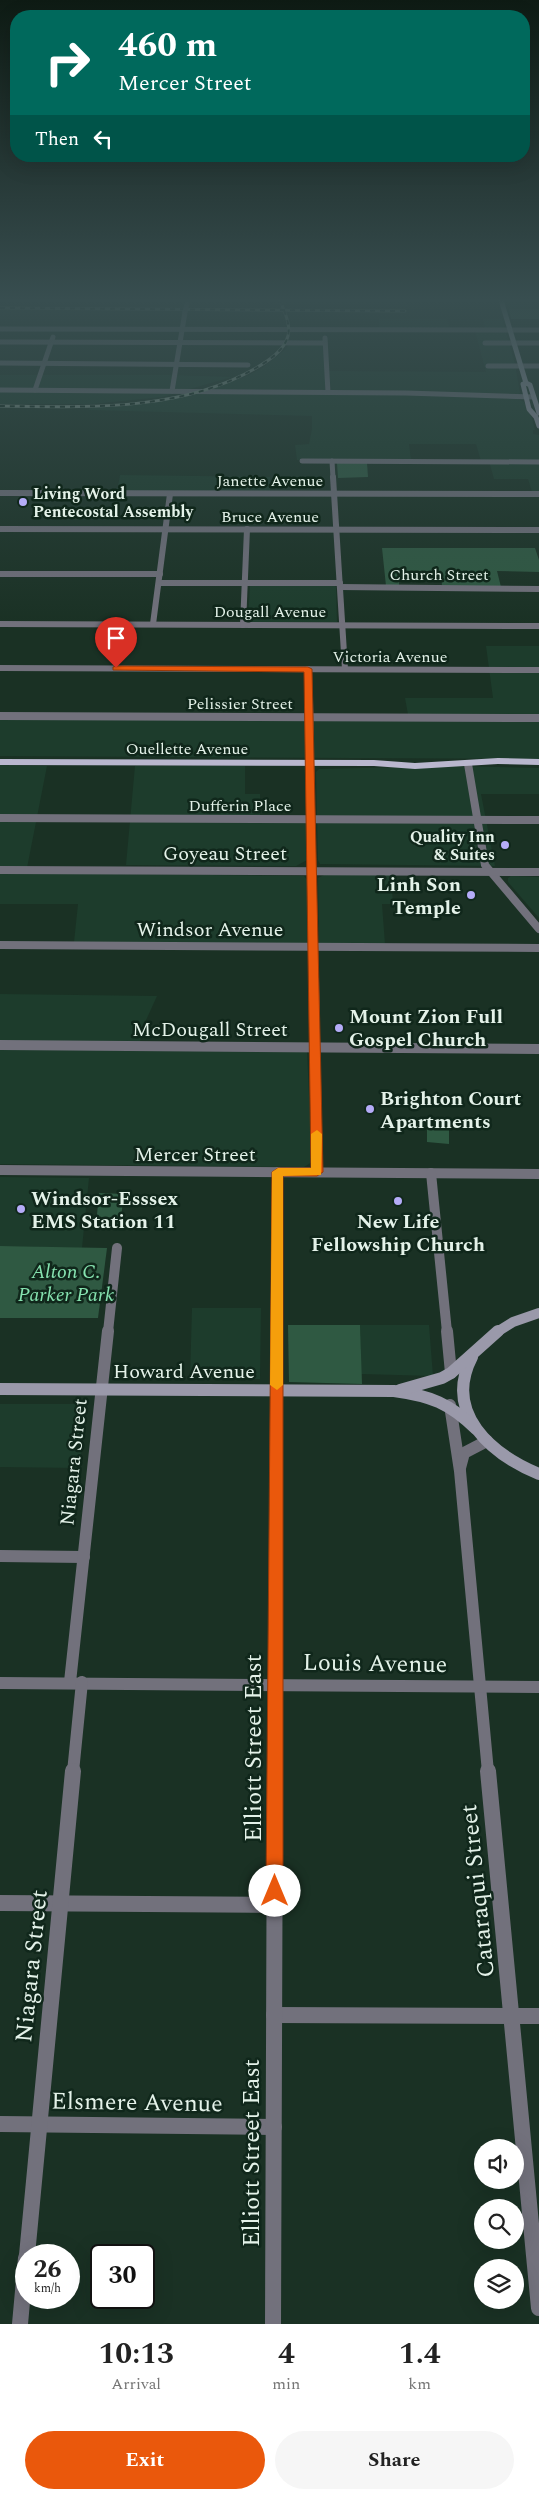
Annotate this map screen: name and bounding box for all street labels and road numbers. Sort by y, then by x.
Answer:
street label: Janette Avenue [217,469,323,493]
street label: Bruce Avenue [221,505,319,529]
street label: Church Street [389,563,489,587]
street label: Dougall Avenue [214,600,326,624]
street label: Victoria Avenue [333,645,447,669]
street label: Pelissier Street [187,692,293,716]
street label: Ouellette Avenue [126,737,248,761]
street label: Dufferin Place [189,794,291,818]
street label: Goyeau Street [163,839,287,869]
street label: Windsor Avenue [137,915,283,945]
street label: McDougall Street [132,1015,288,1045]
street label: Mercer Street [134,1140,256,1170]
street label: Howard Avenue [113,1357,255,1387]
street label: Niagara Street [52,1397,96,1527]
street label: Louis Avenue [302,1645,448,1683]
street label: Elliott Street East [236,1654,272,1842]
street label: Cataraqui Street [451,1802,505,1979]
street label: Niagara Street [6,1888,58,2044]
street label: Elliott Street East [234,2059,270,2247]
street label: Elsmere Avenue [51,2084,223,2122]

